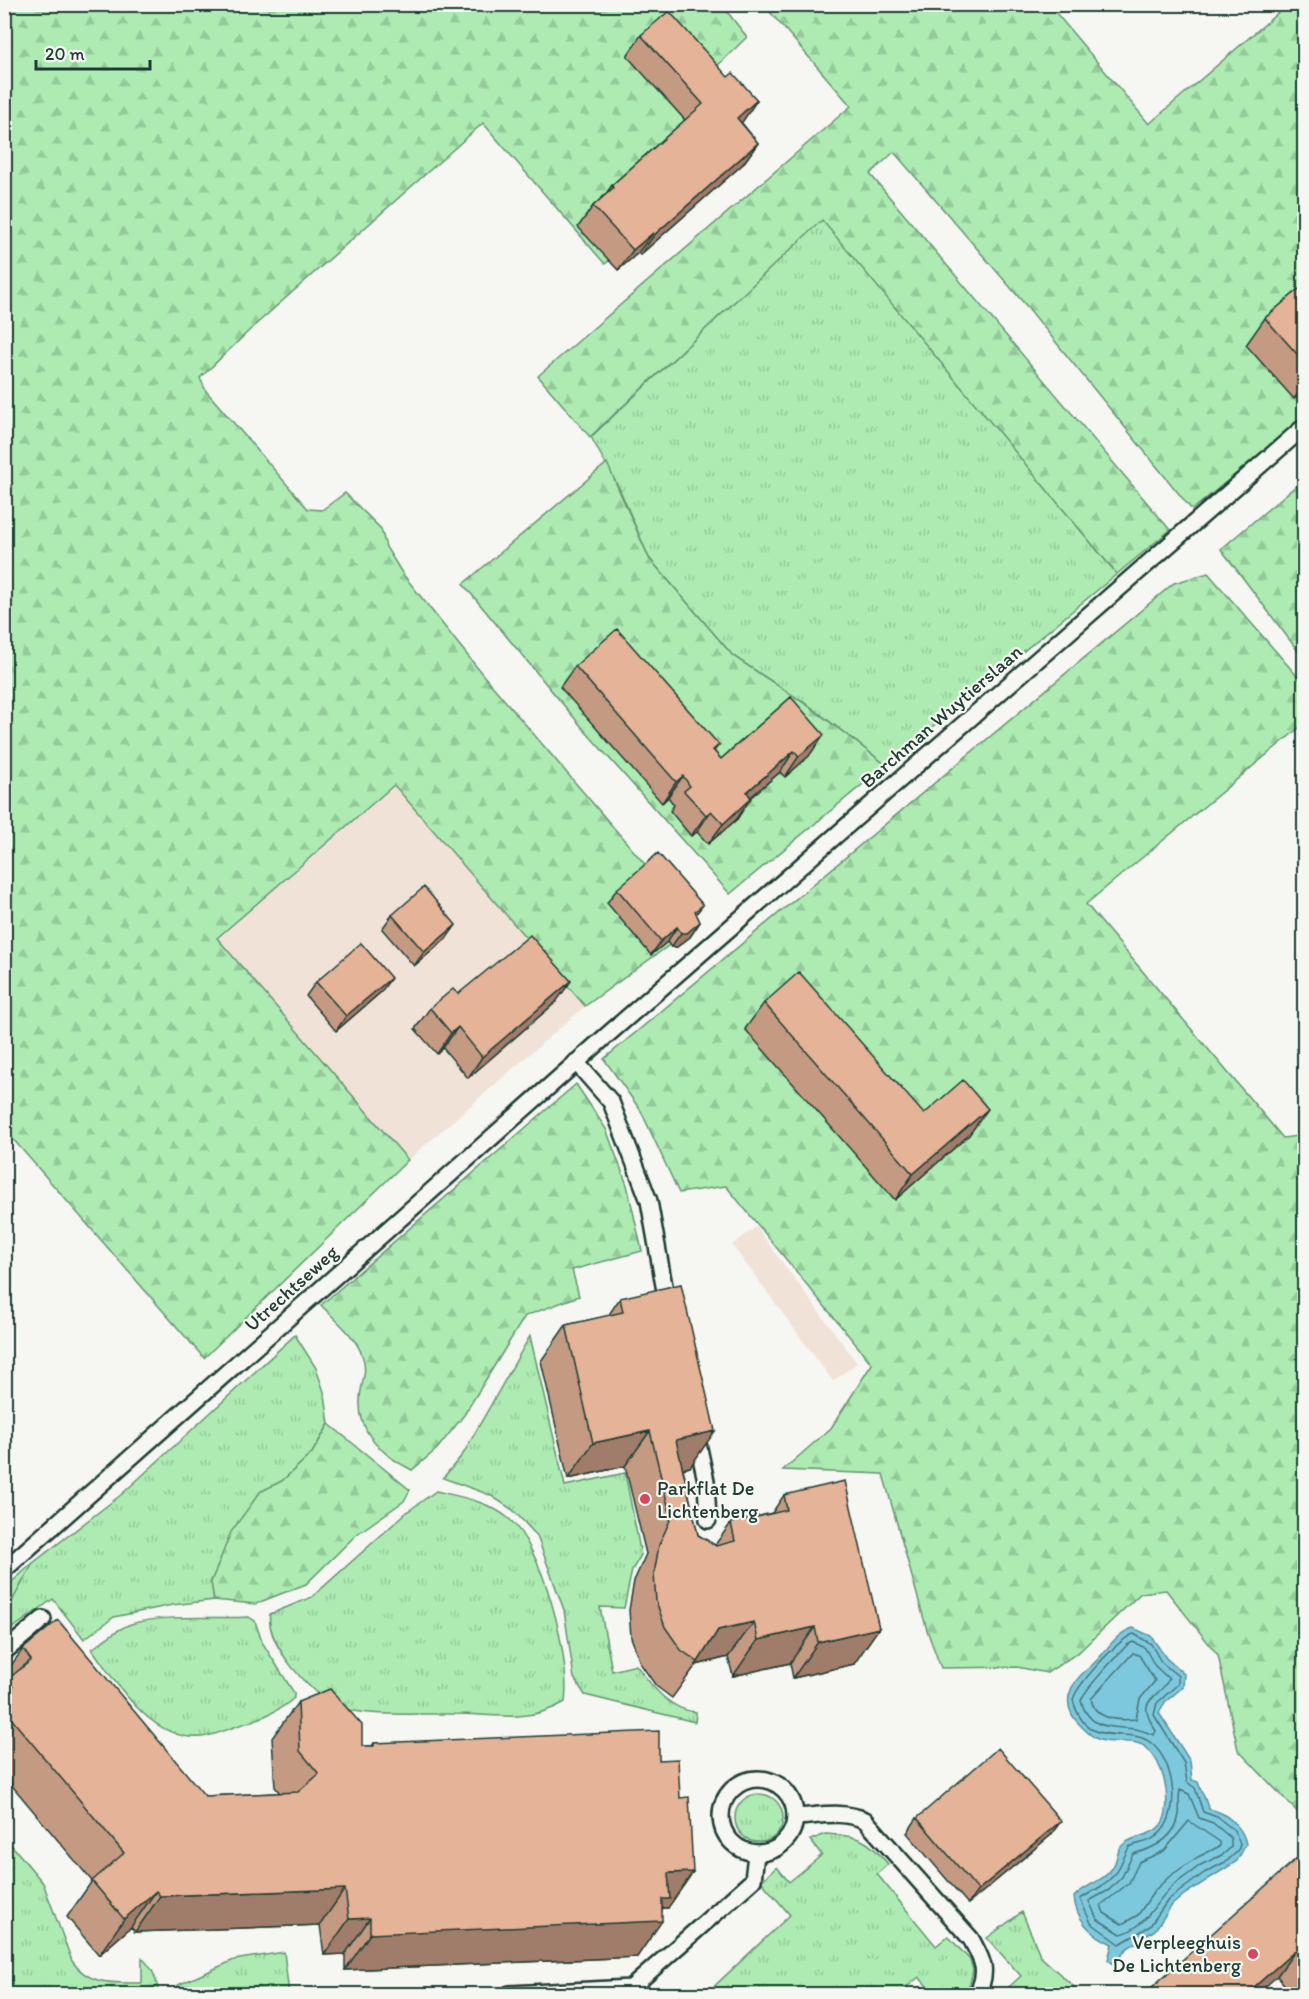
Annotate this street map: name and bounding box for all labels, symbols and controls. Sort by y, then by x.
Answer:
scale bar [36,33,150,71]
text: 20 m [45,43,85,65]
street label: Barchman Wuytierslaan [855,639,1027,793]
street label: Utrechtseweg [239,1239,343,1336]
place label: Parkflat De Lichtenberg [657,1476,759,1523]
marker: Parkflat De Lichtenberg [638,1492,652,1506]
place label: Verpleeghuis De Lichtenberg [1112,1930,1242,1977]
marker: Verpleeghuis De Lichtenberg [1246,1947,1260,1961]

